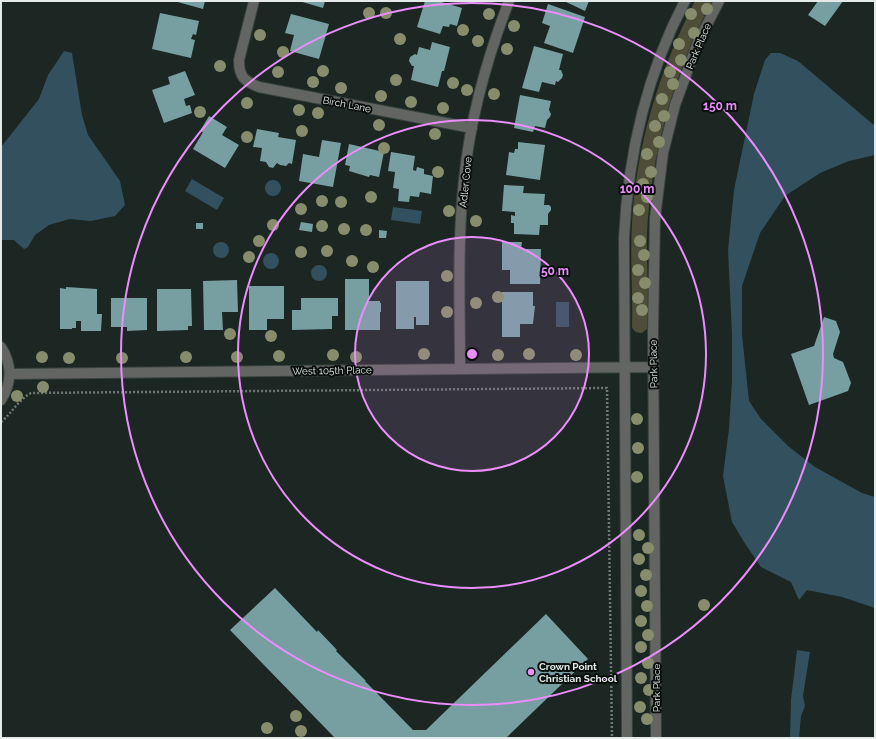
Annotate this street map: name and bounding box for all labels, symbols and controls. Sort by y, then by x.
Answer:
street label: Park Place [684,22,713,71]
street label: Birch Lane [322,94,372,115]
text: 150 m [703,99,737,113]
street label: Adler Cove [457,156,474,208]
text: 100 m [620,182,654,196]
text: 50 m [541,264,569,278]
street label: Park Place [648,339,659,388]
centre of rings [465,347,479,361]
street label: West 105th Place [292,364,372,377]
place label: Crown Point Christian School [539,661,618,684]
street label: Park Place [651,664,662,712]
marker: Crown Point Christian School [526,667,536,677]

